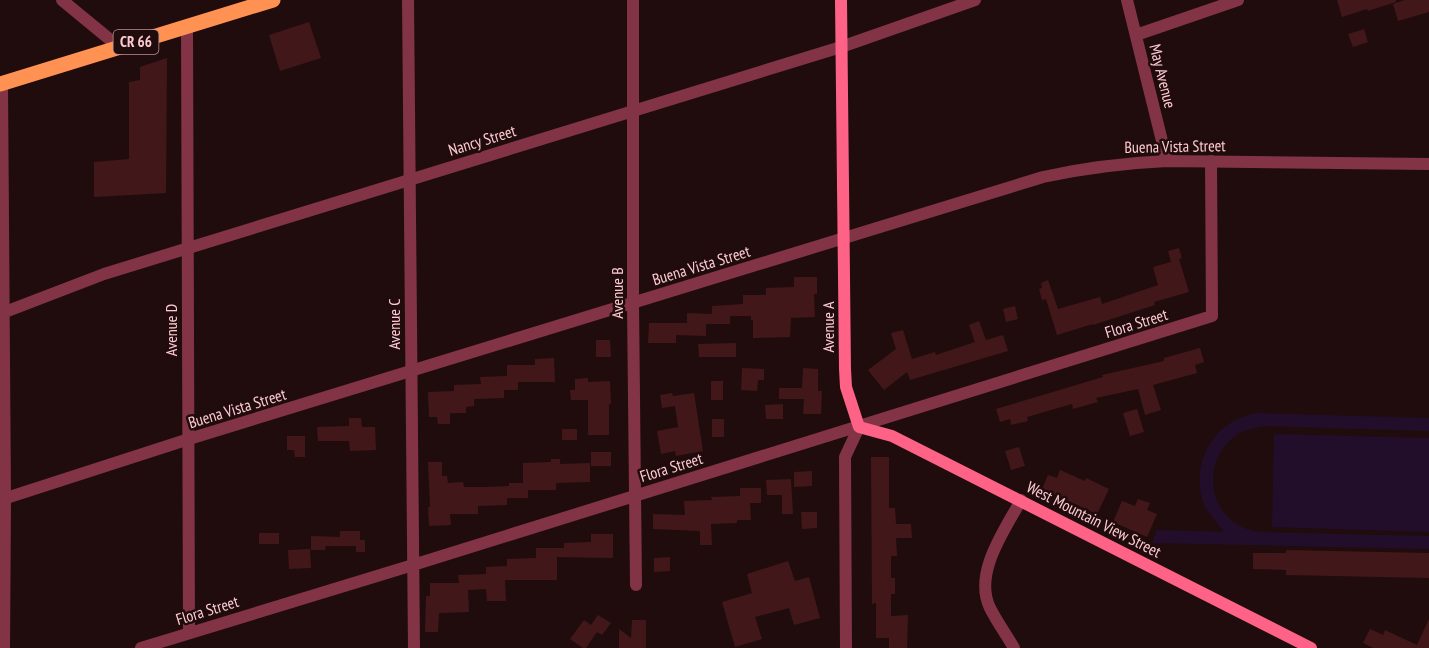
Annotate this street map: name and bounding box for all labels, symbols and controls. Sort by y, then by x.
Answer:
road number: CR 66 [114,30,158,54]
street label: May Avenue [1145,42,1181,110]
street label: Nancy Street [446,120,519,160]
street label: Buena Vista Street [1124,135,1226,157]
street label: Buena Vista Street [650,240,753,289]
street label: Avenue B [607,267,627,319]
street label: Avenue C [384,298,404,350]
street label: Avenue A [818,301,838,353]
street label: Avenue D [161,304,181,356]
street label: Flora Street [1102,304,1170,342]
street label: Buena Vista Street [186,383,289,432]
street label: Flora Street [637,448,705,486]
street label: West Mountain View Street [1023,476,1165,562]
street label: Flora Street [173,591,241,629]

